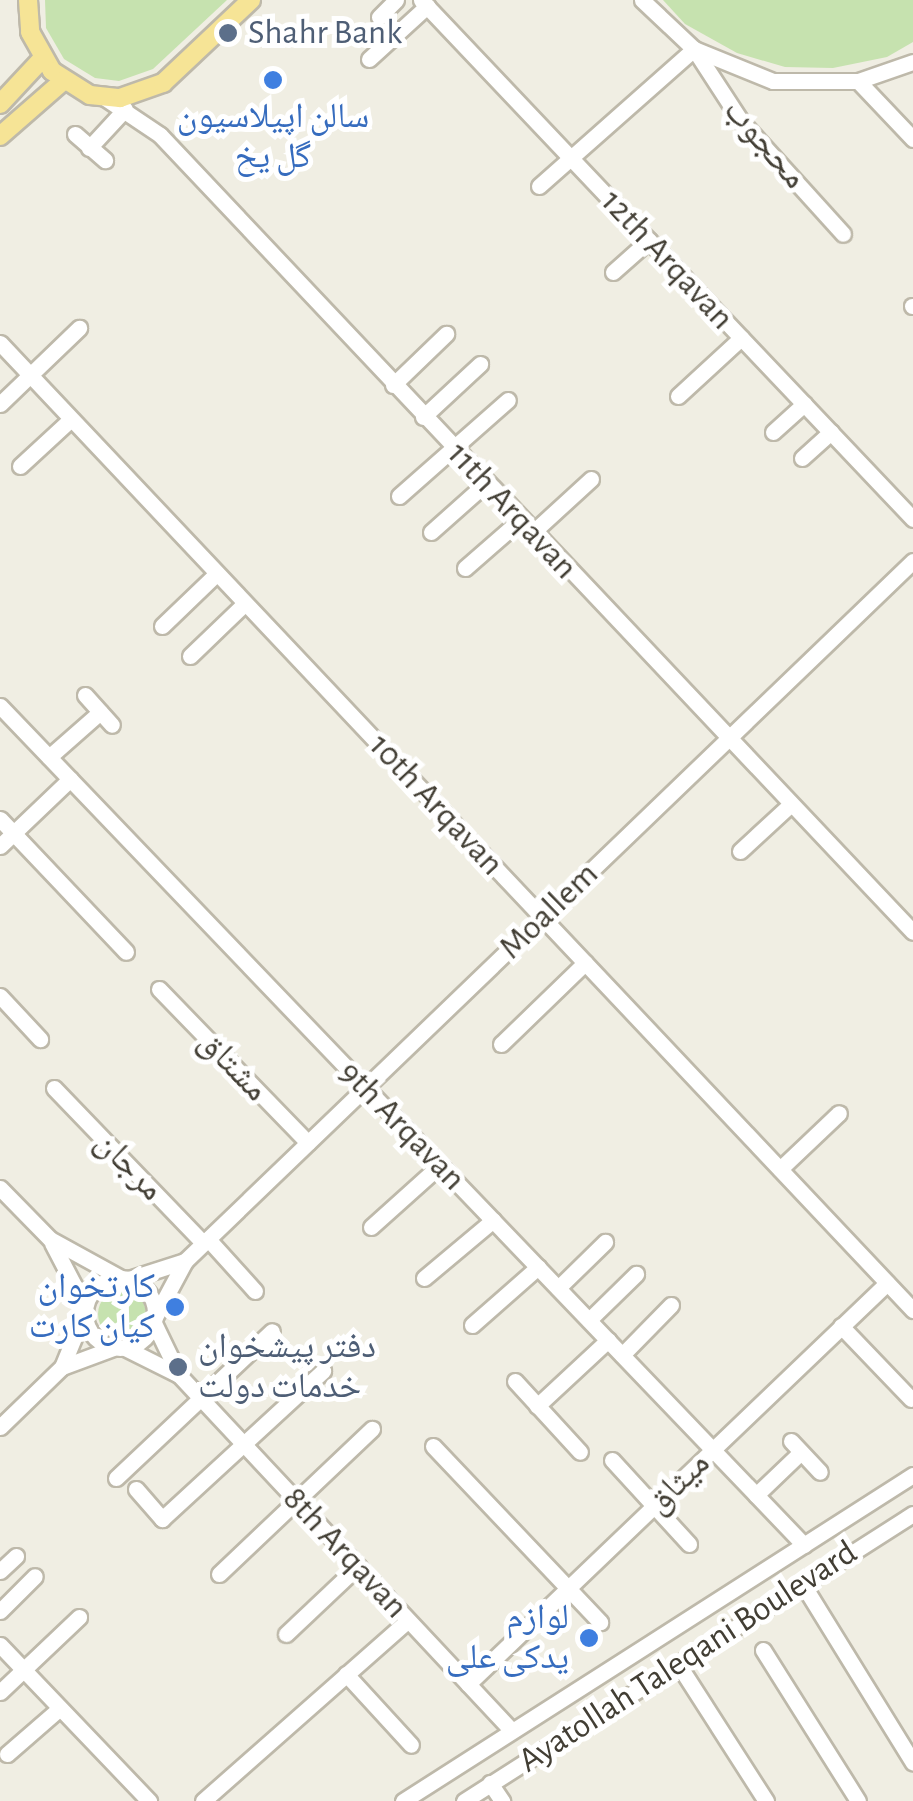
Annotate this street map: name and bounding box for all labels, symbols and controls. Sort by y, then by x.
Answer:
place label: Shahr Bank [248,12,402,54]
marker: Shahr Bank [217,22,239,44]
marker: سالن اپیلاسیون گل یخ [262,69,284,91]
street label: محجوب [714,90,816,198]
place label: سالن اپیلاسیون گل یخ [177,96,369,178]
street label: 12th Arqavan [592,181,742,339]
street label: 11th Arqavan [438,434,586,588]
street label: 10th Arqavan [360,725,512,885]
street label: Moallem [491,854,607,968]
street label: مشتاق [189,1021,277,1111]
street label: 9th Arqavan [330,1052,474,1200]
street label: مرجان [86,1122,172,1210]
place label: کارتخوان کیان کارت [29,1266,155,1348]
marker: کارتخوان کیان کارت [164,1296,186,1318]
place label: دفتر پیشخوان خدمات دولت [198,1326,376,1408]
marker: دفتر پیشخوان خدمات دولت [167,1356,189,1378]
street label: میثاق [637,1443,719,1523]
street label: 8th Arqavan [274,1478,416,1628]
street label: Ayatollah Taleqani Boulevard [511,1532,865,1782]
place label: لوازم یدکی علی [446,1597,569,1679]
marker: لوازم یدکی علی [578,1627,600,1649]

